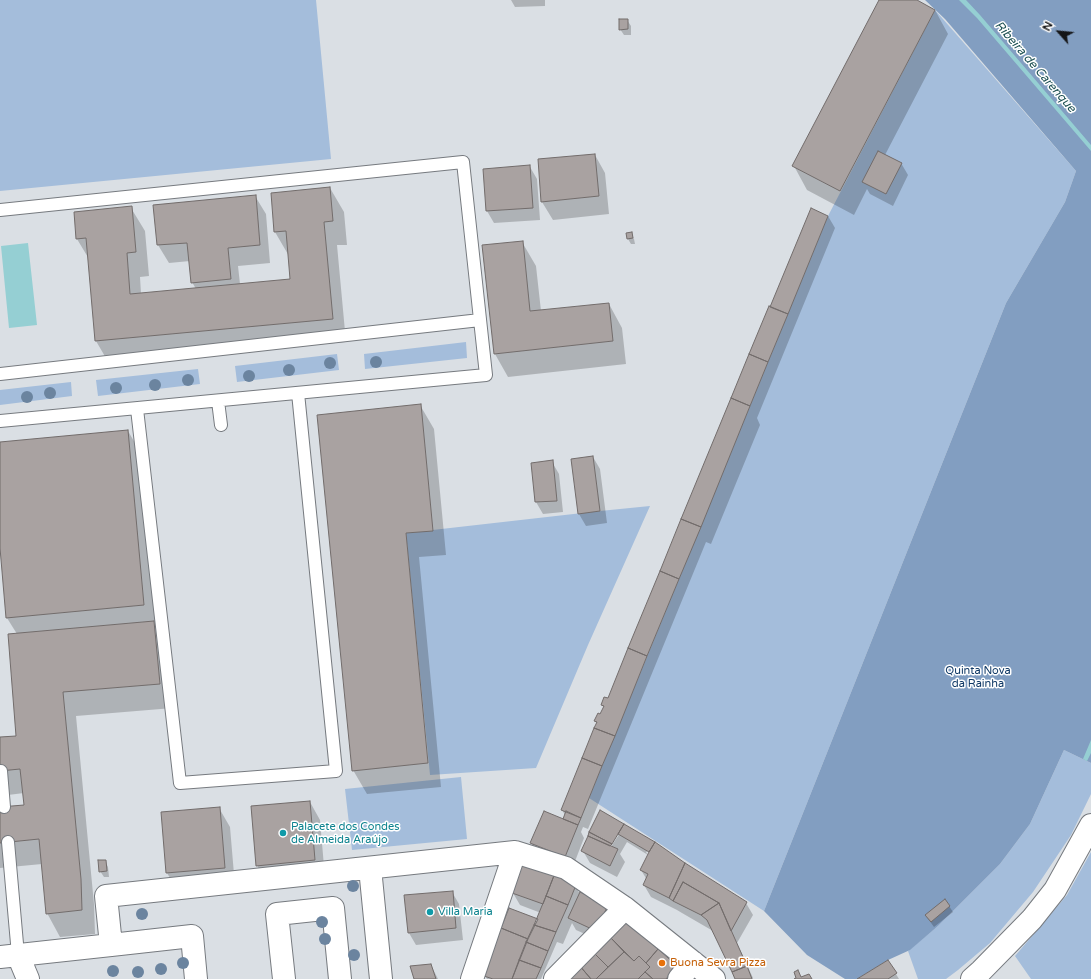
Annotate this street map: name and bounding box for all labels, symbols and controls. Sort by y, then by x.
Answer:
north arrow [1039,12,1079,52]
water label: Ribeira de Carenque [991,18,1079,116]
text: N [1040,19,1056,33]
park label: Quinta Nova da Rainha [945,664,1011,690]
place label: Palacete dos Condes de Almeida Araújo [291,820,400,846]
marker: Palacete dos Condes de Almeida Araújo [278,828,288,838]
place label: Villa Maria [438,905,493,919]
marker: Villa Maria [425,907,435,917]
place label: Buona Sevra Pizza [670,956,766,970]
marker: Buona Sevra Pizza [657,958,667,968]

